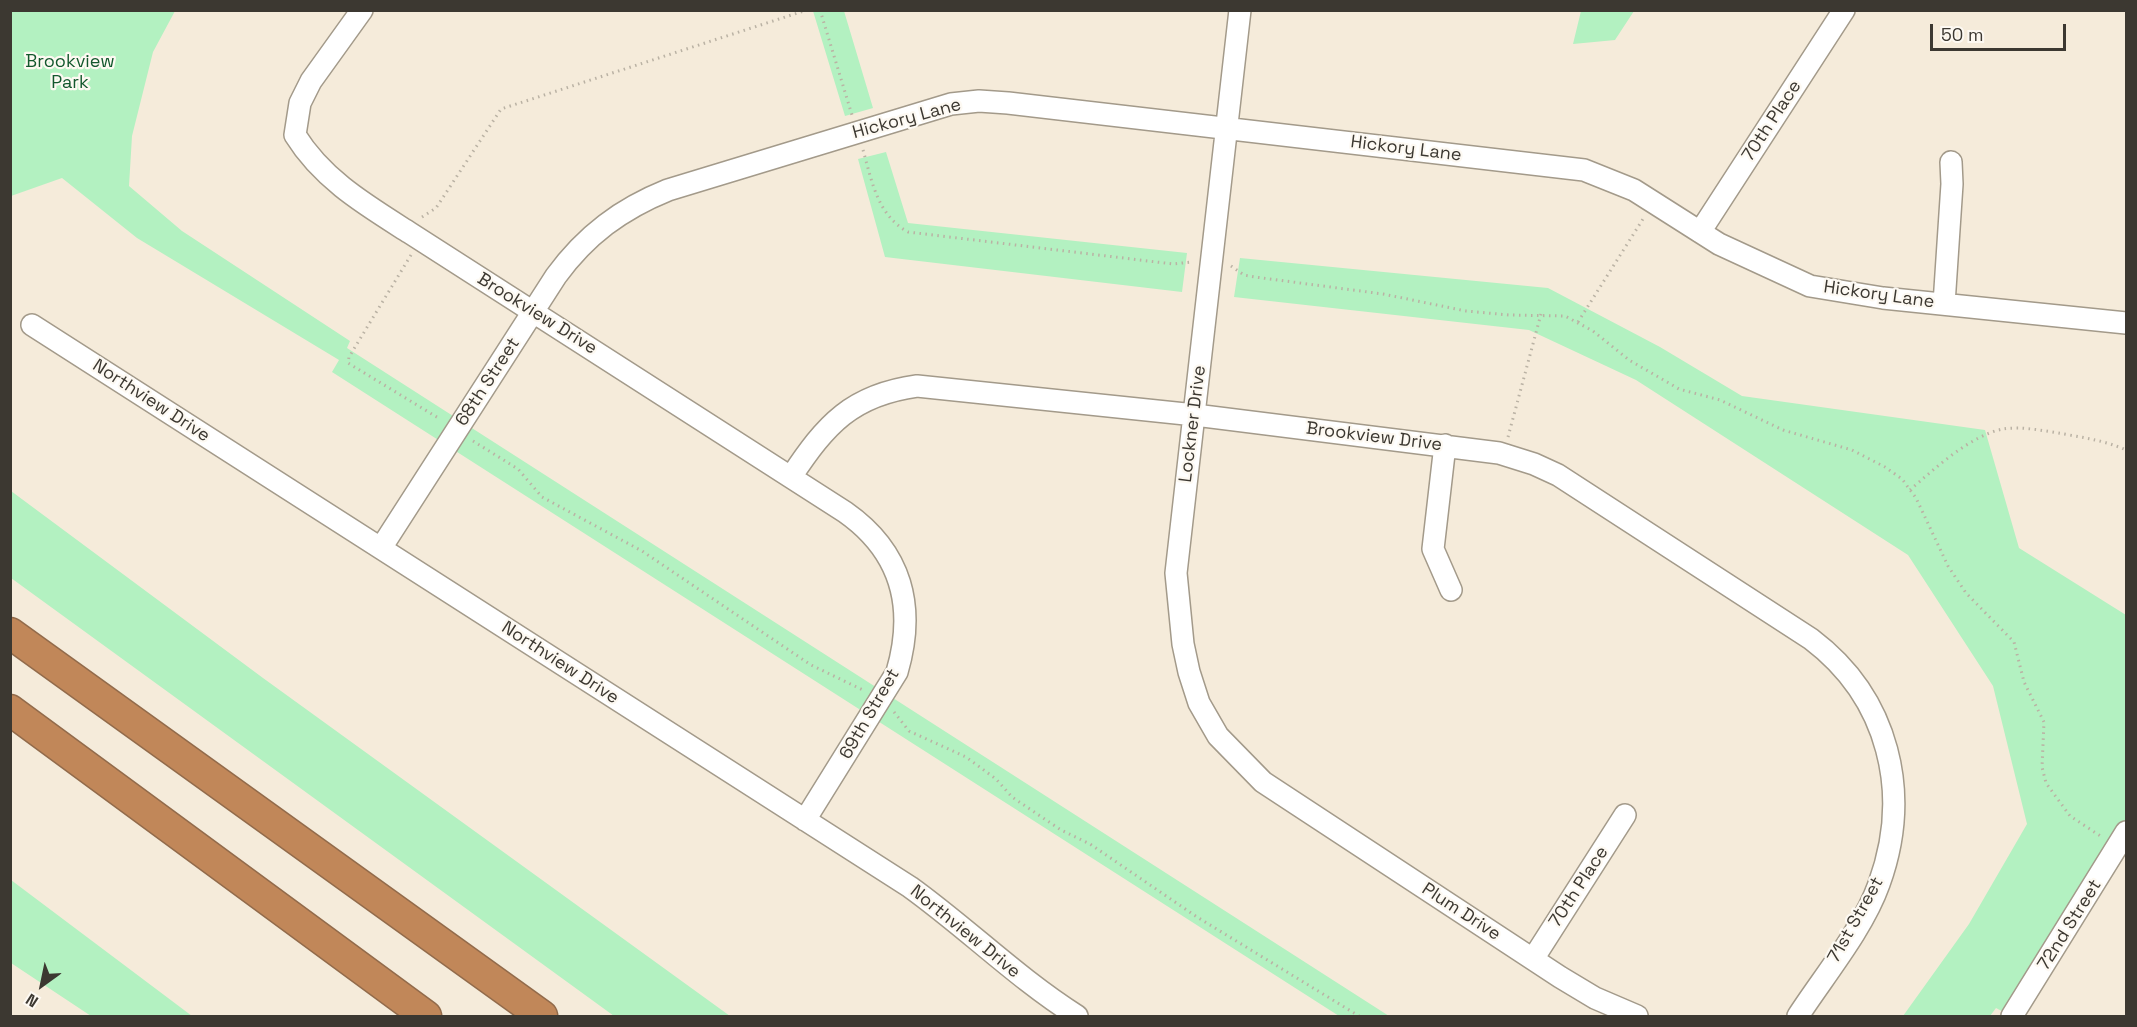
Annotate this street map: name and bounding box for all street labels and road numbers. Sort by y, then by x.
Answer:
street label: 70th Place [1738,76,1806,166]
street label: Hickory Lane [850,94,964,144]
street label: Hickory Lane [1349,131,1463,167]
street label: Brookview Drive [473,269,601,359]
street label: Hickory Lane [1822,277,1936,313]
street label: 68th Street [451,334,525,430]
street label: Northview Drive [88,355,214,447]
street label: Lockner Drive [1175,364,1211,484]
street label: Brookview Drive [1305,418,1443,456]
street label: Northview Drive [497,617,623,709]
street label: 69th Street [835,665,905,763]
street label: 70th Place [1545,842,1613,932]
street label: 71st Street [1824,873,1888,967]
street label: 72nd Street [2034,876,2106,974]
street label: Plum Drive [1418,879,1504,945]
street label: Northview Drive [905,881,1025,983]

